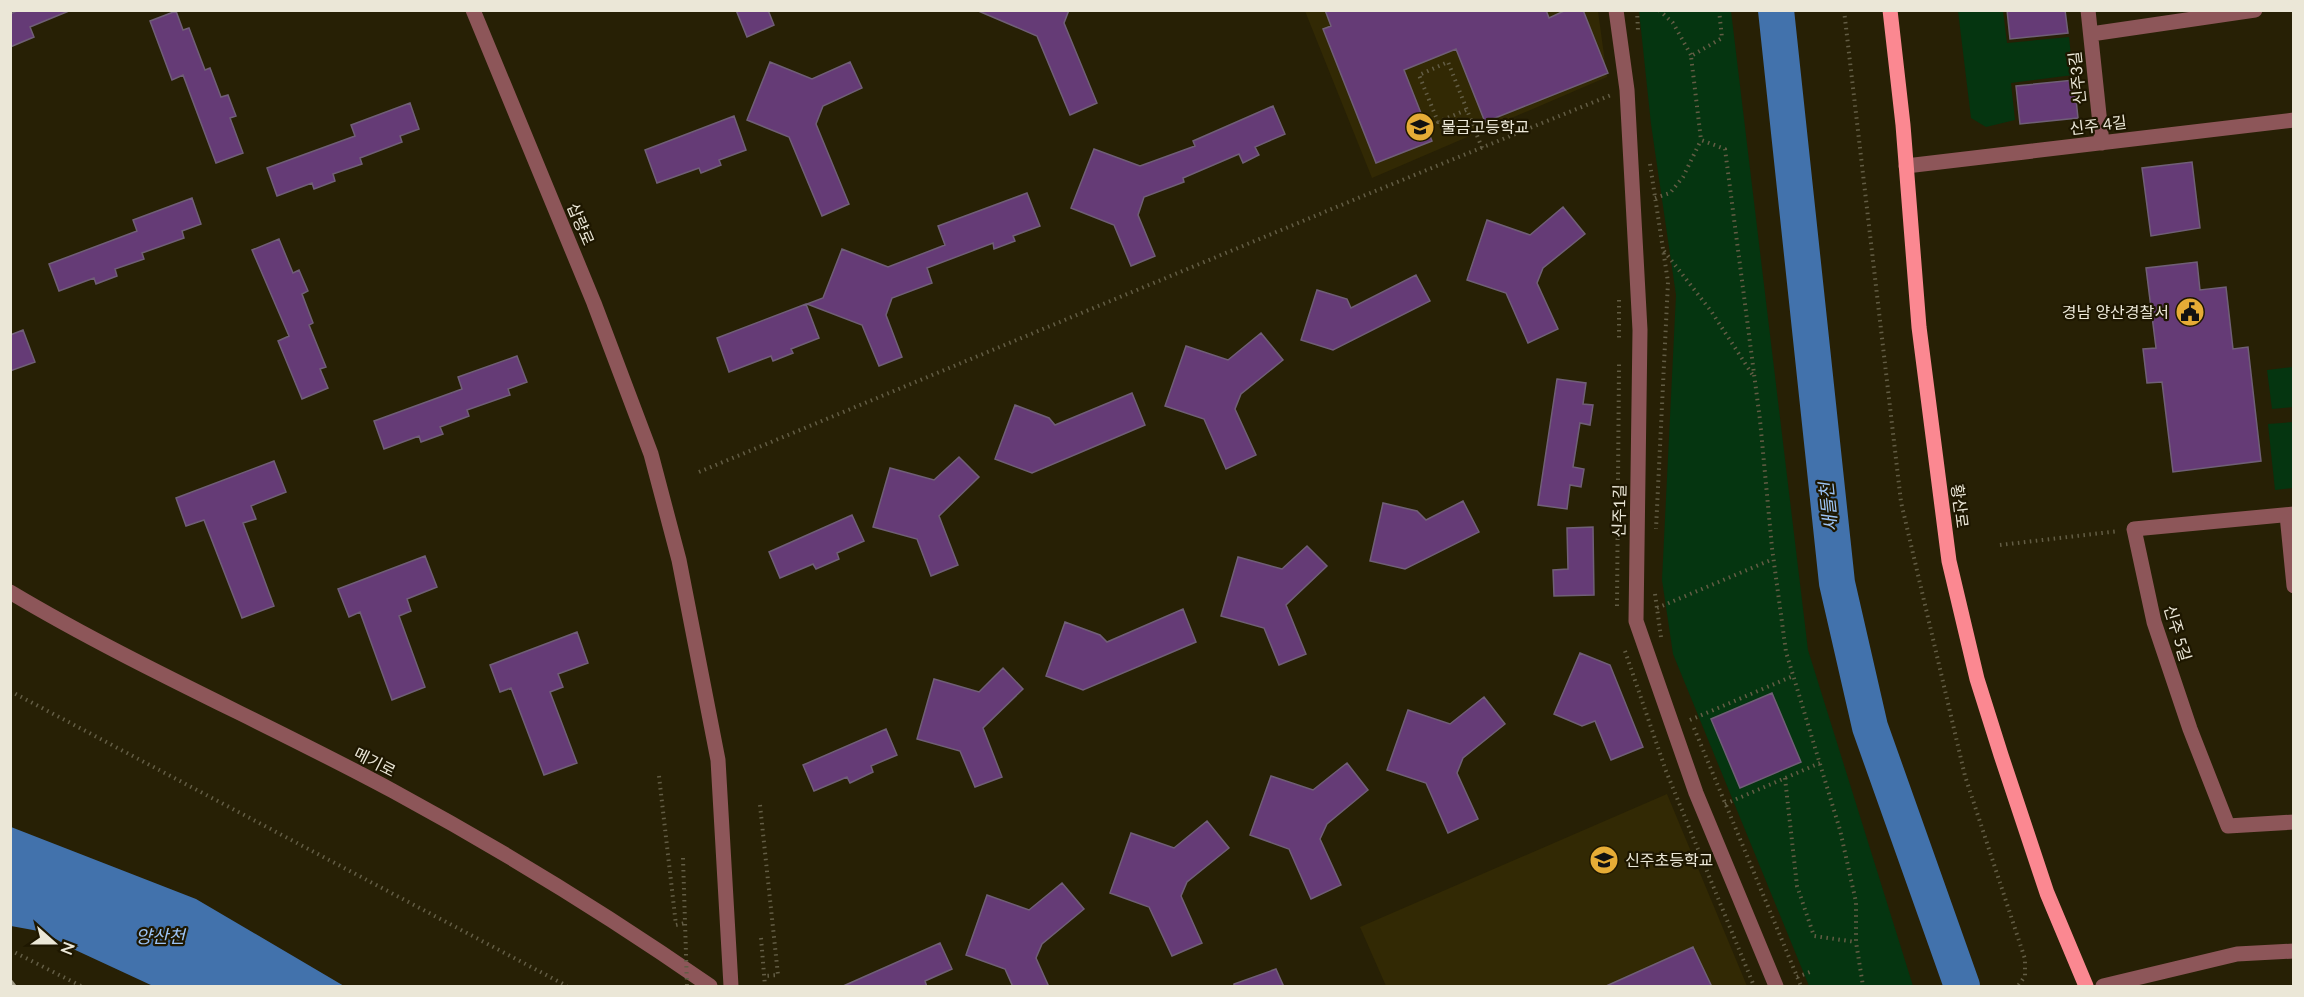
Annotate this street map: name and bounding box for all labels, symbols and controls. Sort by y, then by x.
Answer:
street label: 신주3길 [2064,50,2089,106]
school or university icon: 물금고등학교 [1404,111,1436,143]
street label: 신주 4길 [2068,112,2128,137]
place label: 물금고등학교 [1441,117,1529,136]
street label: 삽량로 [564,200,599,248]
public building icon: 경남 양산경찰서 [2174,296,2206,328]
place label: 경남 양산경찰서 [2062,302,2169,321]
water label: 새들천 [1814,479,1842,533]
street label: 황산로 [1948,483,1973,529]
street label: 신주1길 [1609,484,1628,538]
street label: 신주 5길 [2161,603,2196,663]
street label: 메기로 [351,743,399,780]
school or university icon: 신주초등학교 [1588,844,1620,876]
place label: 신주초등학교 [1625,850,1713,869]
north arrow [24,913,84,973]
water label: 양산천 [135,925,187,947]
text: N [57,939,80,958]

